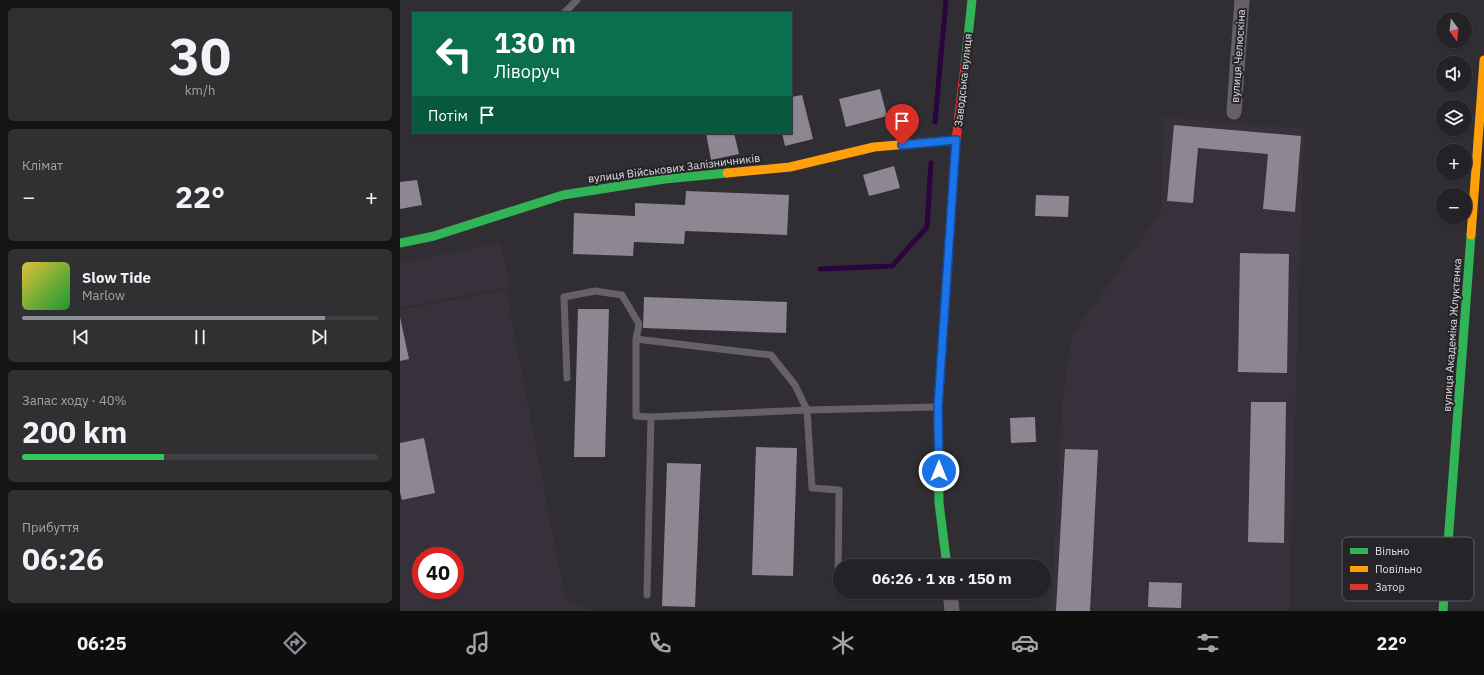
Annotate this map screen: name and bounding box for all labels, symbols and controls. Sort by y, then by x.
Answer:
street label: вулиця Челюскіна [1228,9,1248,103]
north arrow [1436,12,1472,48]
map controls [1436,12,1472,224]
text: 30 [169,22,231,89]
text: 130 m [494,24,576,61]
icon: left [428,28,480,80]
street label: Заводська вулиця [951,33,975,127]
button: sound [1436,56,1472,92]
text: Ліворуч [494,60,560,83]
text: km/h [185,82,215,99]
button: layers [1436,100,1472,136]
icon: arrive [476,104,498,126]
pin [885,104,919,145]
text: Потім [428,106,468,125]
icon: arrive [891,110,913,132]
button: + [1436,144,1472,180]
street label: вулиця Військових Залізничників [587,150,761,186]
text: Клімат [22,157,63,174]
text: 22° [175,177,225,216]
text: − [22,182,35,211]
text: + [365,182,378,211]
button: − [1436,188,1472,224]
street label: вулиця Академіка Жлуктенка [1440,258,1464,412]
text: Slow Tide [82,268,151,287]
text: Marlow [82,287,125,304]
icon: previous [70,326,92,348]
icon: pause [189,326,211,348]
icon: next [308,326,330,348]
text: Запас ходу · 40% [22,392,127,409]
text: 200 km [22,412,127,451]
position arrow [918,450,960,492]
text: Прибуття [22,519,79,536]
legend [1342,537,1474,601]
text: 06:26 [22,539,104,578]
text: Вільно [1375,544,1410,558]
speed limit sign: 40 [412,547,464,599]
text: Повільно [1375,562,1422,576]
text: 06:26 · 1 хв · 150 m [872,569,1012,588]
text: Затор [1375,580,1405,594]
icon: directions [281,629,309,657]
icon: music [464,629,492,657]
icon: phone [646,629,674,657]
icon: climate [829,629,857,657]
icon: car [1011,629,1039,657]
icon: filters [1194,629,1222,657]
text: 06:25 [77,632,126,655]
text: 22° [1377,632,1407,655]

